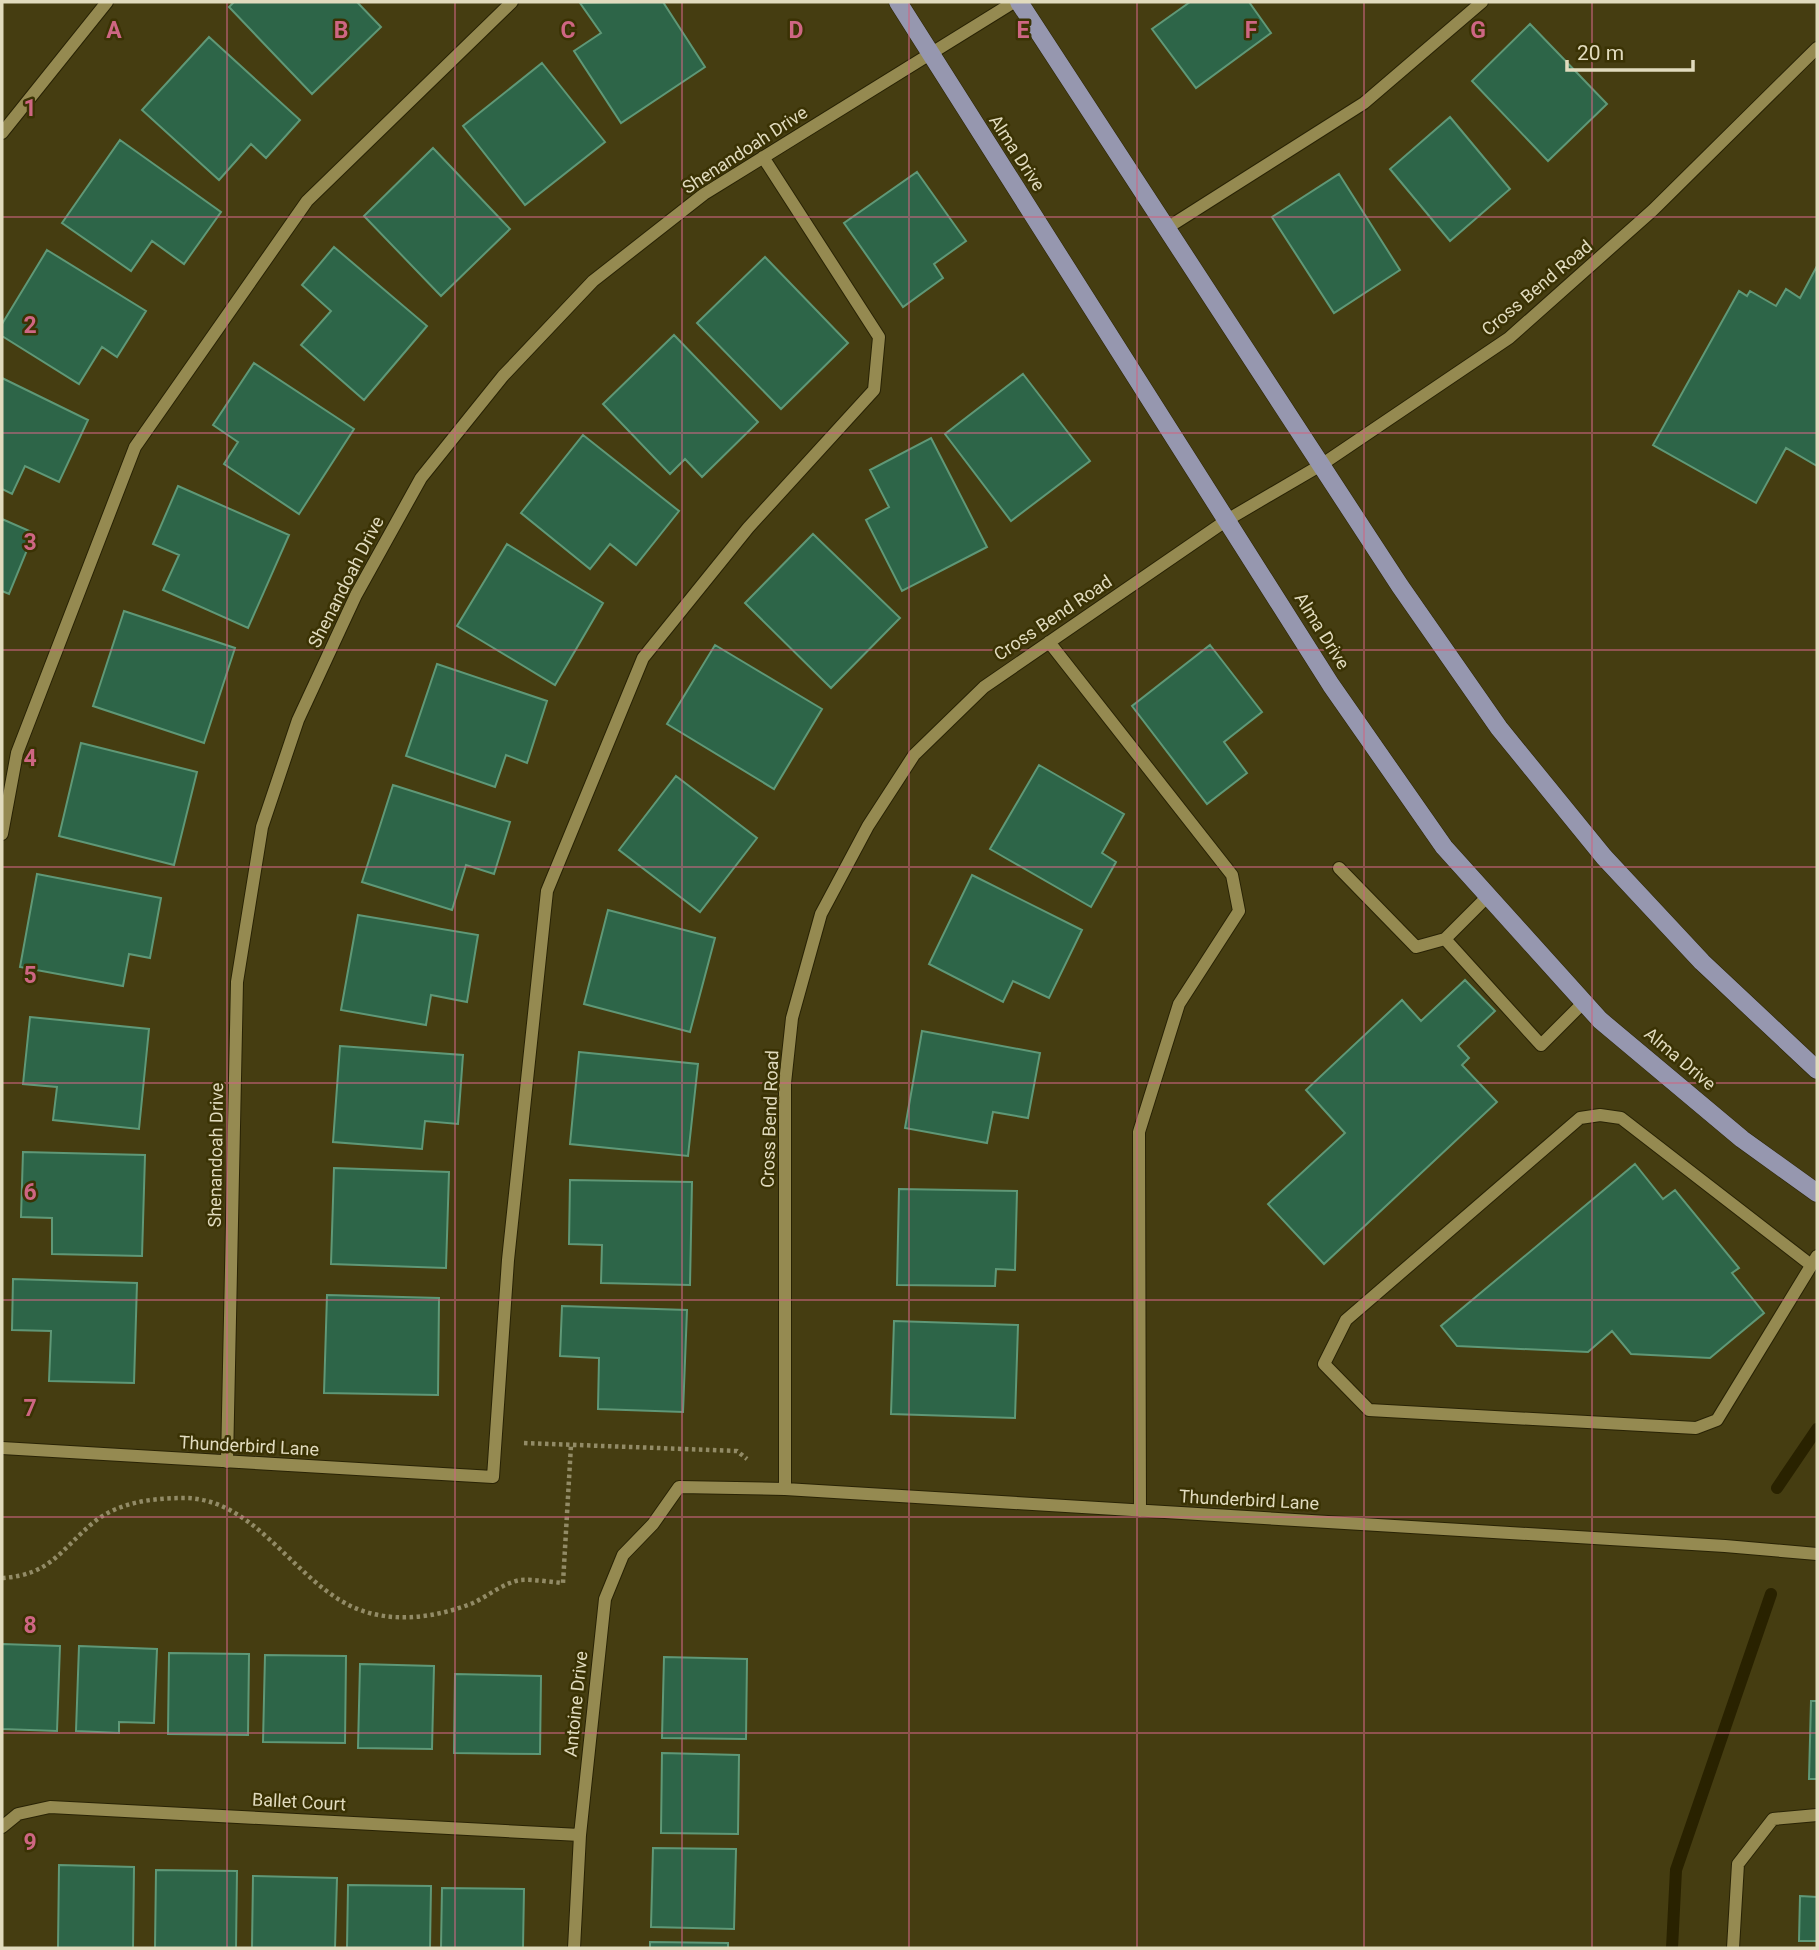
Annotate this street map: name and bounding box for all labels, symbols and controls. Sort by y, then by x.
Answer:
text: A [106,17,122,44]
text: B [334,17,348,44]
text: C [560,17,576,44]
text: D [789,17,803,44]
text: E [1017,17,1030,44]
text: F [1245,17,1258,44]
text: G [1470,17,1486,44]
scale bar [1567,28,1693,72]
text: 20 m [1577,41,1624,65]
text: 1 [23,95,37,122]
street label: Shenandoah Drive [678,101,811,198]
street label: Alma Drive [985,111,1050,195]
street label: Cross Bend Road [1477,235,1596,340]
text: 2 [23,312,37,339]
street label: Shenandoah Drive [303,512,388,651]
text: 3 [23,529,37,556]
street label: Cross Bend Road [990,570,1116,665]
street label: Alma Drive [1291,588,1354,673]
text: 4 [23,745,37,772]
text: 5 [23,962,37,989]
street label: Alma Drive [1640,1023,1720,1094]
street label: Cross Bend Road [757,1050,782,1188]
street label: Shenandoah Drive [204,1082,227,1228]
text: 6 [23,1179,37,1206]
text: 7 [23,1395,37,1422]
street label: Thunderbird Lane [178,1431,320,1460]
street label: Thunderbird Lane [1178,1485,1320,1514]
text: 8 [23,1612,37,1639]
street label: Antoine Drive [559,1650,592,1758]
street label: Ballet Court [252,1789,347,1814]
text: 9 [23,1829,37,1856]

